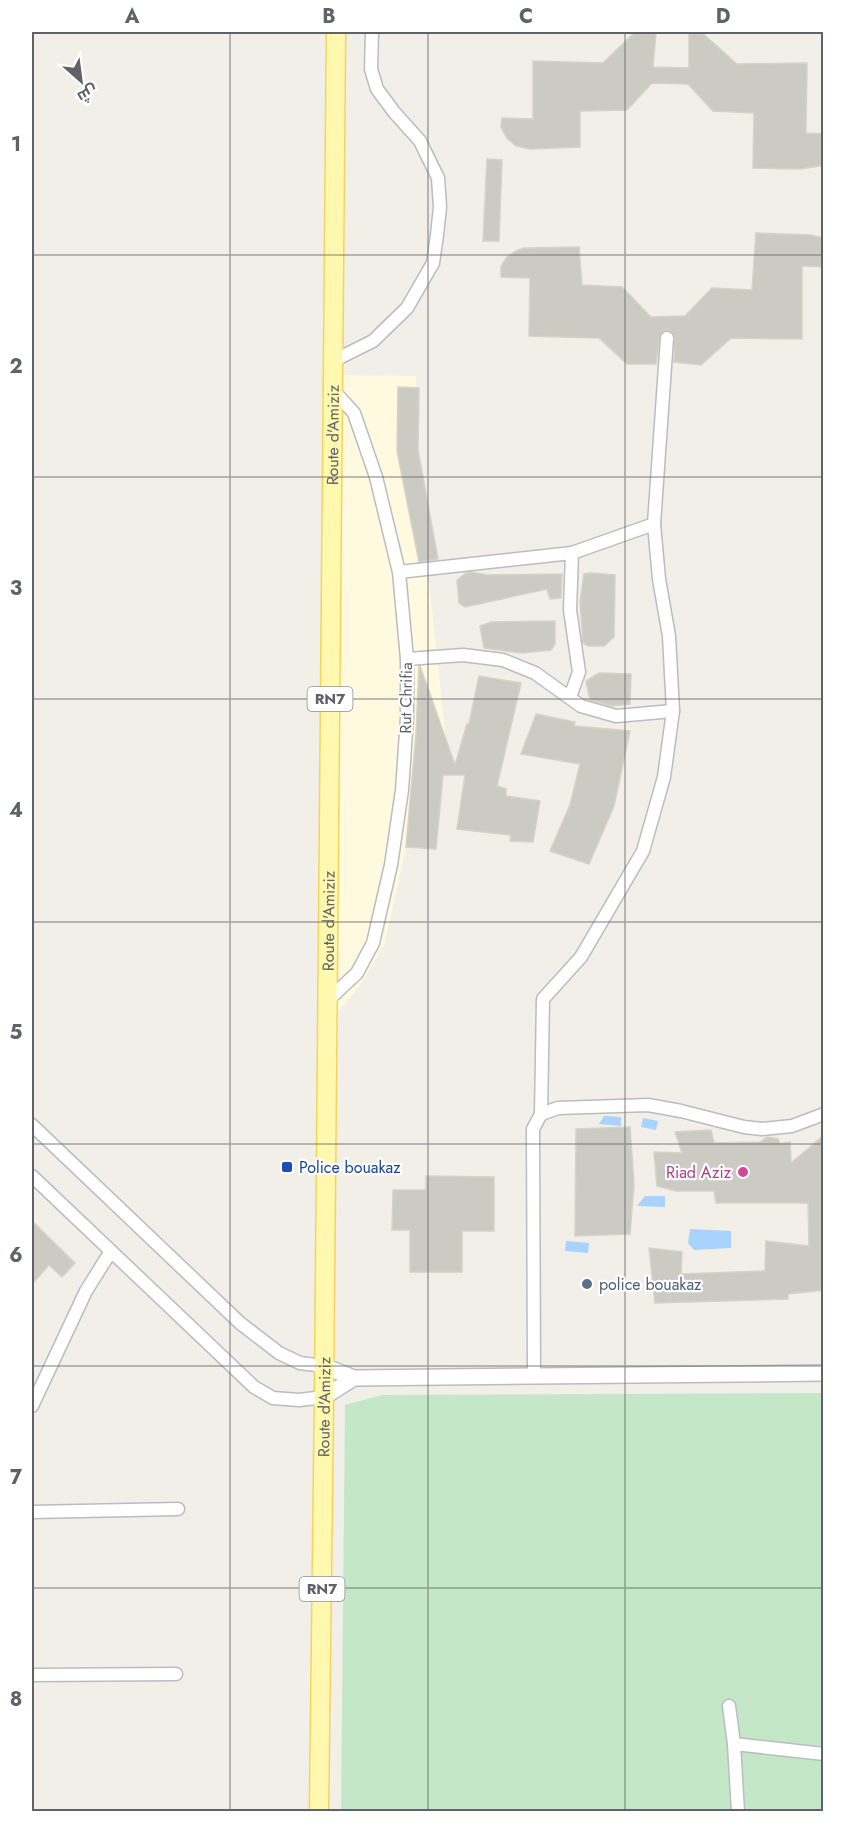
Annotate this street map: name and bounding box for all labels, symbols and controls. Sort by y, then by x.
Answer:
text: A [124,2,140,31]
text: B [322,2,336,31]
text: C [519,2,533,31]
text: D [716,2,730,31]
north arrow [51,51,111,111]
text: ش [73,79,102,109]
text: 1 [11,130,21,159]
text: 2 [9,352,23,381]
street label: Route d'Amiziz [321,384,344,485]
text: 3 [10,574,22,603]
street label: Rut Chrifia [394,662,418,734]
road number: RN7 [308,687,352,711]
text: 4 [9,796,23,825]
street label: Route d'Amiziz [316,870,340,971]
text: 5 [10,1018,23,1047]
place label: Police bouakaz [299,1156,401,1179]
marker: Police bouakaz [280,1160,294,1174]
place label: Riad Aziz [666,1161,732,1184]
marker: Riad Aziz [736,1165,750,1179]
text: 6 [9,1241,23,1270]
place label: police bouakaz [599,1273,702,1296]
marker: police bouakaz [580,1277,594,1291]
street label: Route d'Amiziz [312,1356,336,1457]
text: 7 [10,1463,23,1492]
road number: RN7 [300,1577,344,1601]
text: 8 [10,1685,22,1714]

